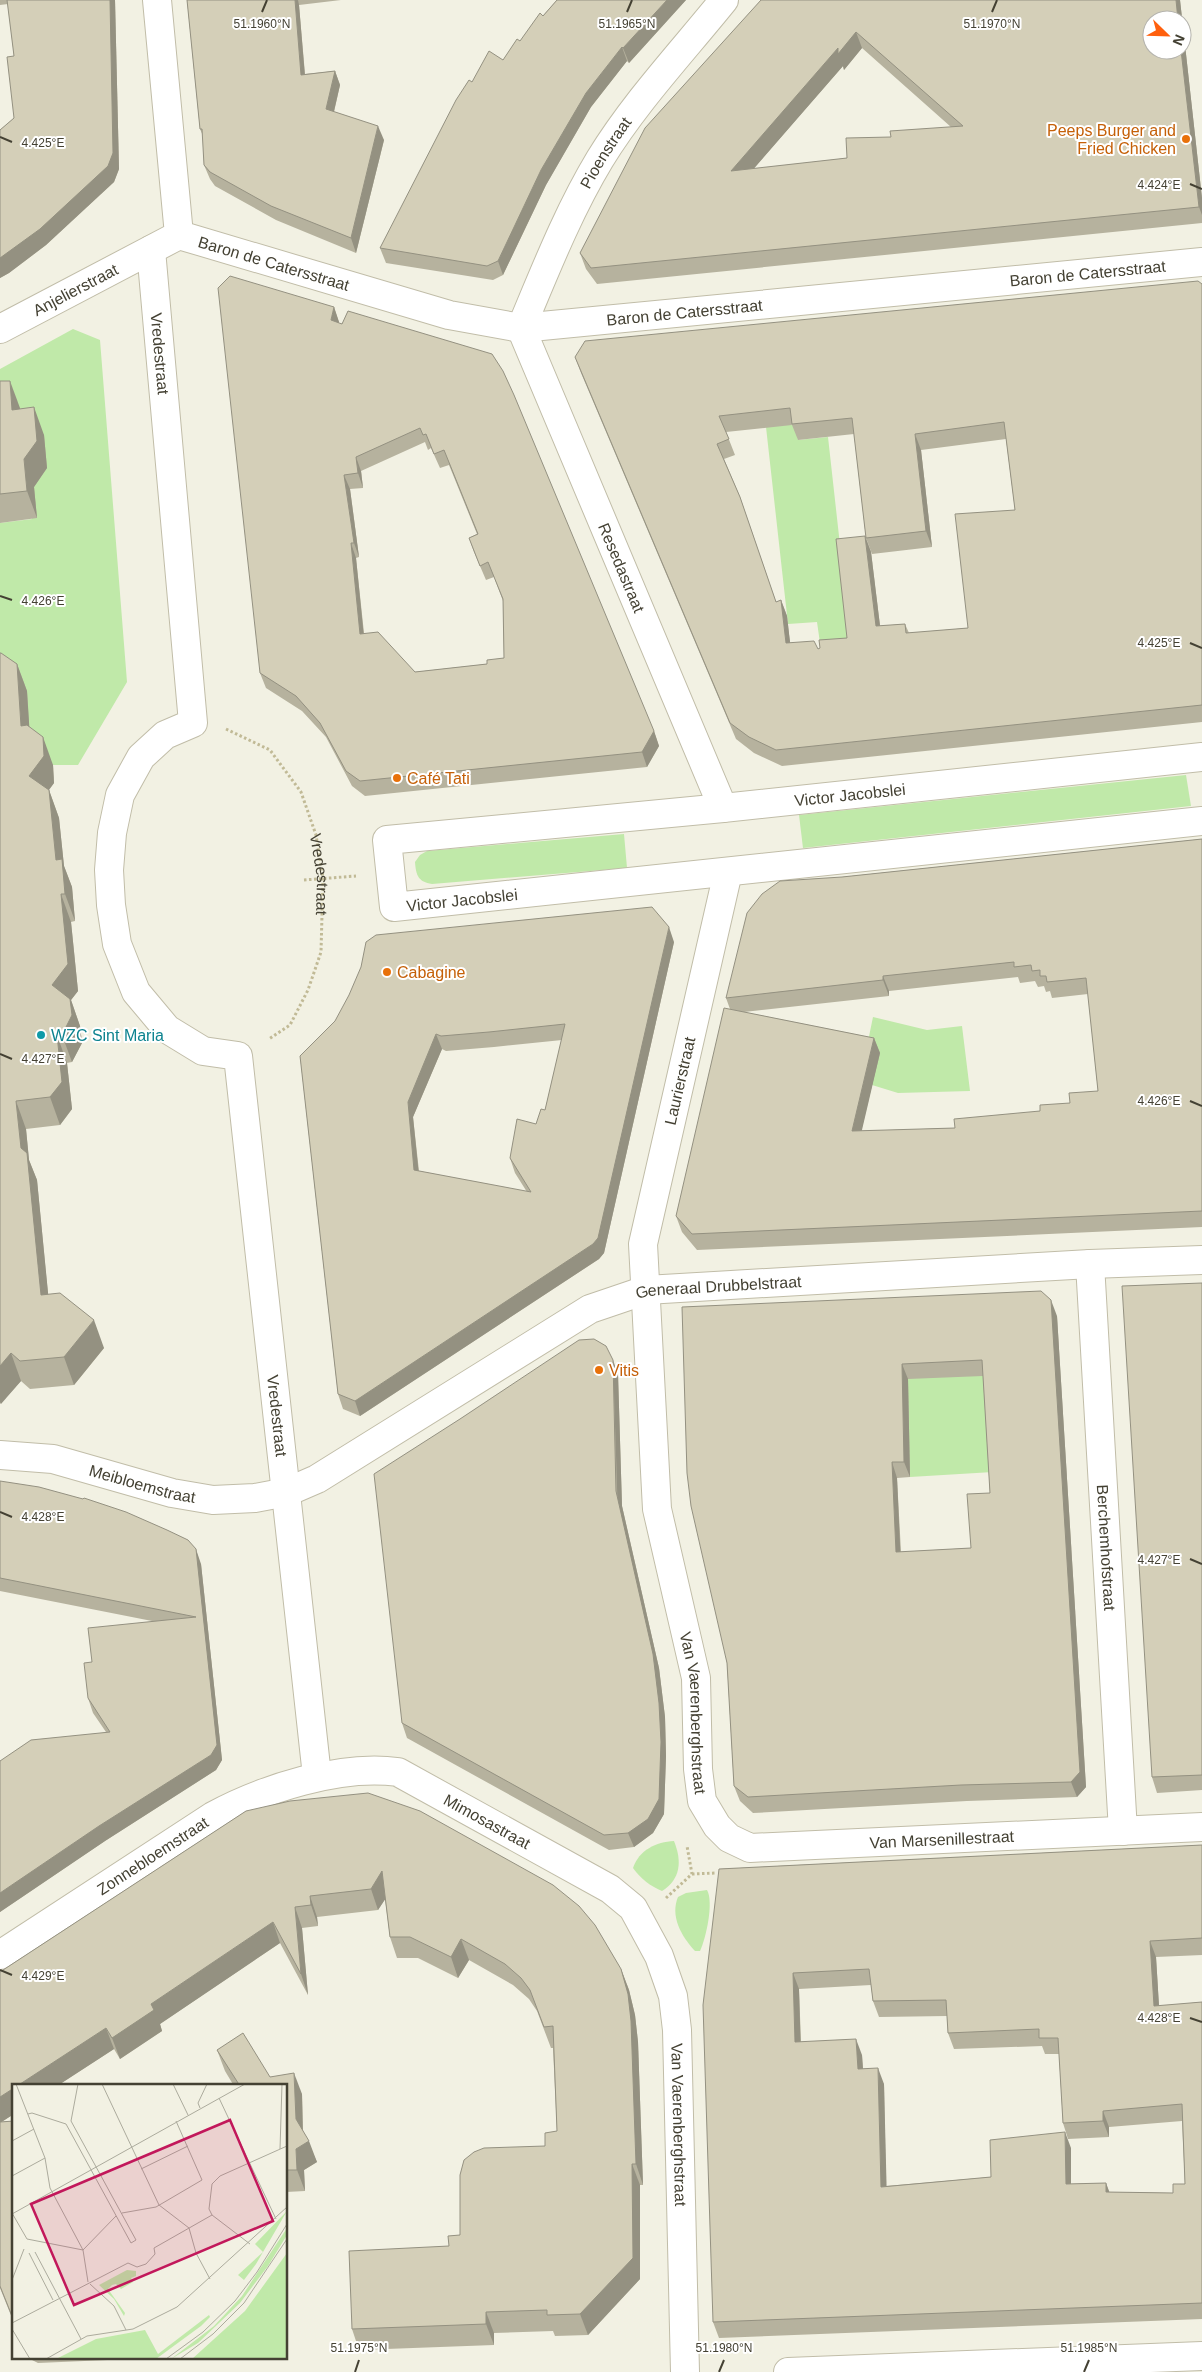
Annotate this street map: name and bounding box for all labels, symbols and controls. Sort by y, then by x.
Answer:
north arrow [1142,10,1192,60]
text: 51.1960°N [234,17,290,31]
text: 51.1965°N [599,17,655,31]
text: 51.1970°N [964,17,1020,31]
text: N [1170,32,1188,48]
street label: Pioenstraat [577,113,635,191]
place label: Peeps Burger and Fried Chicken [1047,122,1176,157]
marker: Peeps Burger and Fried Chicken [1180,133,1192,145]
text: 4.425°E [22,136,64,150]
text: 4.424°E [1138,178,1180,192]
street label: Baron de Catersstraat [196,233,352,294]
street label: Baron de Catersstraat [1009,257,1167,289]
street label: Anjelierstraat [30,260,121,319]
street label: Baron de Catersstraat [606,296,764,328]
street label: Vredestraat [148,312,172,396]
street label: Resedastraat [596,520,648,615]
text: 4.426°E [22,594,64,608]
text: 4.425°E [1138,636,1180,650]
place label: Café Tati [407,770,470,787]
marker: Café Tati [391,772,403,784]
street label: Victor Jacobslei [794,781,906,809]
street label: Vredestraat [307,832,332,916]
street label: Victor Jacobslei [406,885,519,914]
place label: Cabagine [397,964,466,981]
marker: Cabagine [381,966,393,978]
place label: WZC Sint Maria [51,1027,164,1044]
marker: WZC Sint Maria [35,1029,47,1041]
street label: Laurierstraat [662,1035,699,1127]
text: 4.427°E [22,1052,64,1066]
text: 4.426°E [1138,1094,1180,1108]
street label: Generaal Drubbelstraat [633,1272,802,1302]
place label: Vitis [609,1362,639,1379]
marker: Vitis [593,1364,605,1376]
street label: Vredestraat [265,1374,290,1458]
street label: Meibloemstraat [87,1461,197,1505]
street label: Berchemhofstraat [1094,1484,1119,1612]
text: 4.428°E [22,1510,64,1524]
text: 4.427°E [1138,1553,1180,1567]
street label: Van Vaerenberghstraat [677,1630,710,1796]
street label: Mimosastraat [441,1791,534,1852]
street label: Zonnebloemstraat [94,1813,212,1898]
street label: Van Marsenillestraat [869,1827,1015,1851]
text: 4.429°E [22,1969,64,1983]
text: 4.428°E [1138,2011,1180,2025]
street label: Van Vaerenberghstraat [669,2043,690,2207]
inset map [12,2084,288,2360]
text: 51.1975°N [331,2341,387,2355]
text: 51.1980°N [696,2341,752,2355]
text: 51.1985°N [1061,2341,1117,2355]

